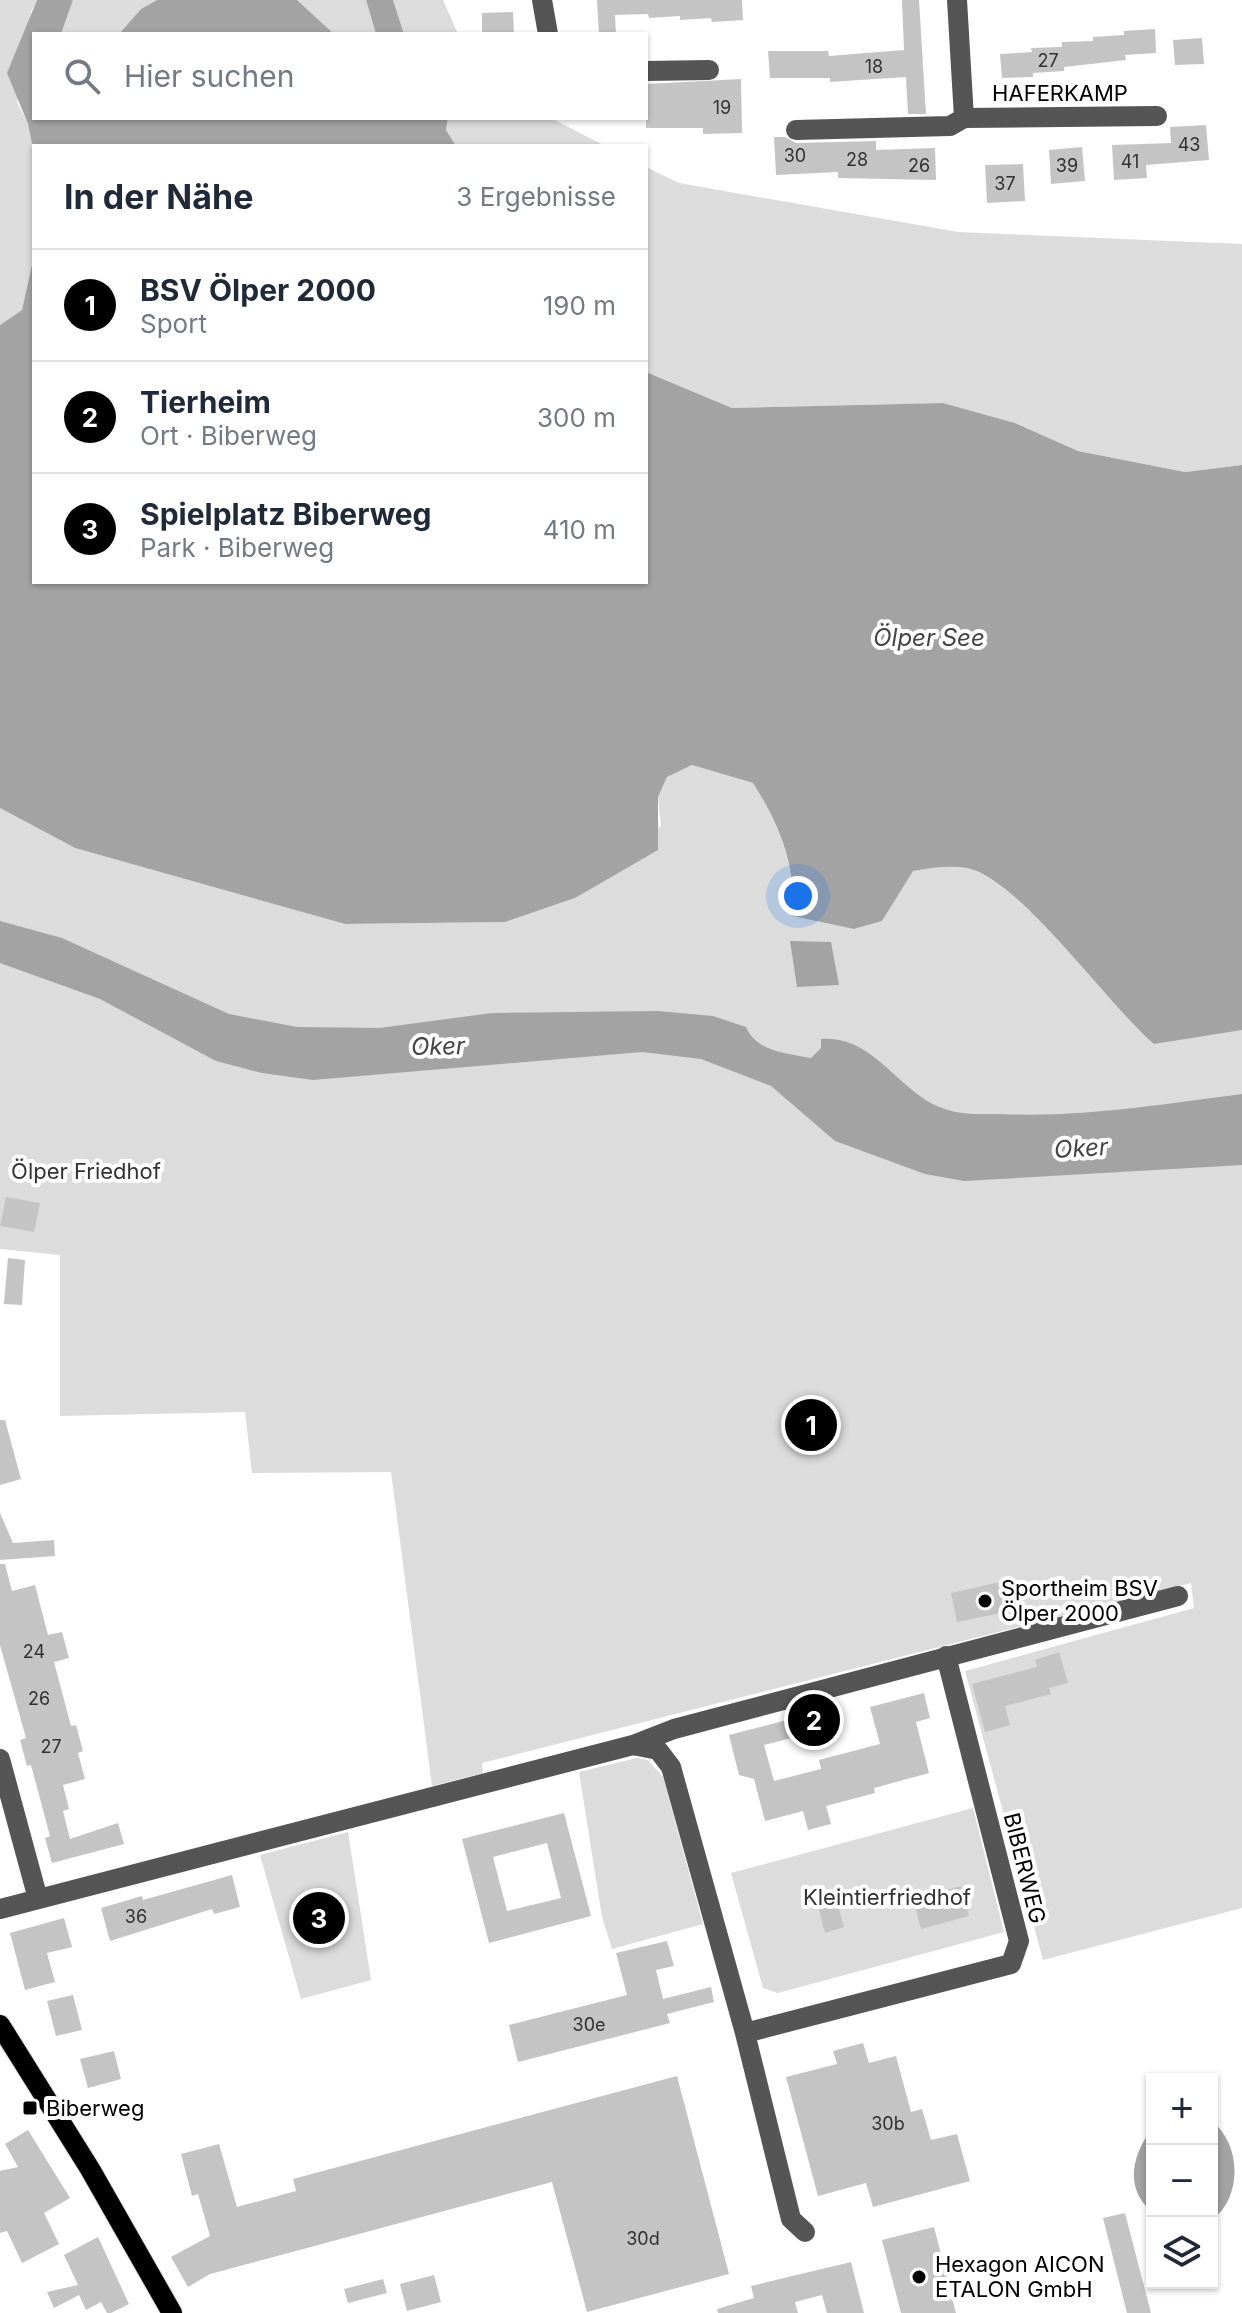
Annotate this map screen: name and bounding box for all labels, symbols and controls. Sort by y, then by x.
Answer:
search box [32,32,648,120]
house number: 27 [1037,50,1059,71]
icon: search [60,54,104,98]
house number: 18 [865,56,883,77]
text: Hier suchen [124,58,294,94]
street label: HAFERKAMP [992,80,1128,106]
house number: 19 [713,97,731,118]
house number: 43 [1178,134,1200,155]
house number: 30 [784,145,806,166]
house number: 28 [846,149,868,170]
house number: 41 [1121,151,1139,172]
house number: 26 [908,155,930,176]
house number: 39 [1056,155,1078,176]
house number: 37 [994,173,1016,194]
text: In der Nähe [64,176,253,217]
text: 3 Ergebnisse [456,181,616,212]
text: BSV Ölper 2000 [140,272,376,308]
text: 1 [84,290,96,321]
text: 190 m [543,290,616,321]
text: Sport [140,308,207,339]
text: Tierheim [140,384,271,420]
text: 2 [82,402,98,433]
text: 300 m [537,402,616,433]
text: Ort · Biberweg [140,420,317,451]
text: Spielplatz Biberweg [140,496,432,532]
text: 3 [82,514,98,545]
text: 410 m [543,514,616,545]
text: Park · Biberweg [140,532,334,563]
water label: Ölper See [873,623,985,652]
your location [778,876,818,916]
water label: Oker [411,1031,466,1061]
water label: Oker [1053,1132,1110,1164]
park label: Ölper Friedhof [11,1158,161,1184]
pin: 1 [785,1395,837,1455]
place label: Sportheim BSV Ölper 2000 [1001,1575,1158,1626]
marker: Sportheim BSV Ölper 2000 [976,1592,994,1610]
house number: 24 [23,1641,45,1662]
house number: 26 [28,1688,50,1709]
pin: 2 [788,1690,840,1750]
house number: 27 [40,1736,62,1757]
street label: BIBERWEG [999,1810,1051,1926]
park label: Kleintierfriedhof [803,1884,971,1910]
pin: 3 [293,1888,345,1948]
house number: 36 [125,1906,147,1927]
house number: 30e [573,2014,605,2035]
map controls [1146,2073,1218,2289]
button: + [1146,2073,1218,2145]
place label: Biberweg [46,2095,144,2121]
marker: Biberweg [21,2099,39,2117]
house number: 30b [871,2113,905,2134]
button: − [1146,2145,1218,2217]
button: layers [1146,2217,1218,2289]
house number: 30d [626,2228,660,2249]
place label: Hexagon AICON ETALON GmbH [935,2251,1104,2302]
marker: Hexagon AICON ETALON GmbH [910,2268,928,2286]

